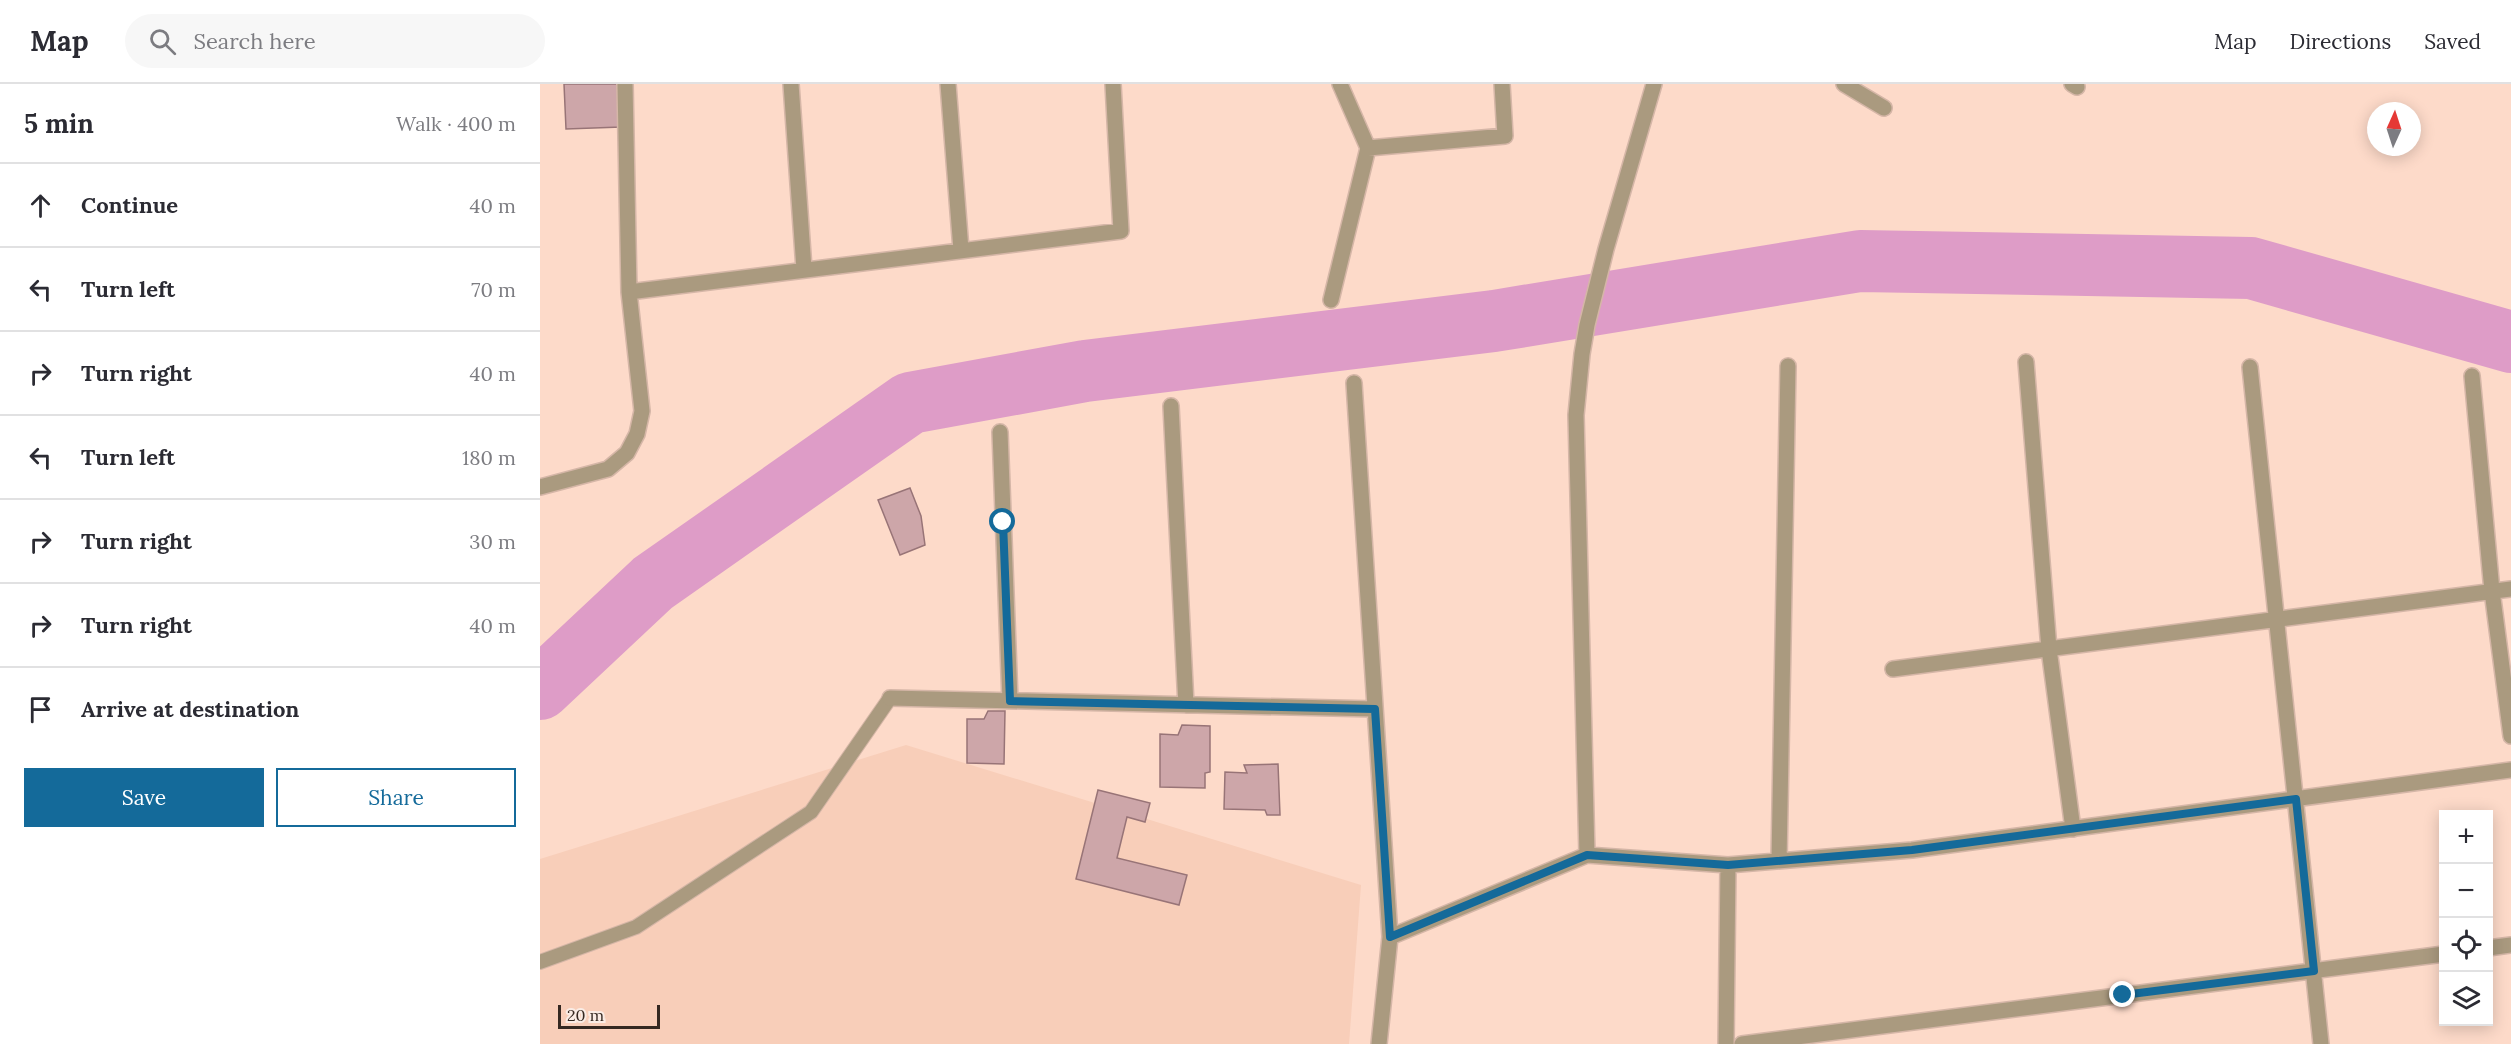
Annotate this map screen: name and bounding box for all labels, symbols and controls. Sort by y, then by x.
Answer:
search box [125,14,545,68]
text: Map [30,23,89,59]
icon: search [146,25,179,58]
text: Search here [194,27,316,55]
text: Map [2214,28,2257,55]
text: Directions [2290,28,2391,55]
text: Saved [2424,28,2481,55]
north arrow [2367,102,2421,156]
text: 5 min [24,107,94,140]
text: Walk · 400 m [396,111,516,136]
icon: ahead [24,189,57,222]
text: Continue [81,191,178,219]
text: 40 m [470,193,516,218]
icon: left [24,273,57,306]
text: Turn left [81,275,175,303]
text: 70 m [471,277,516,302]
icon: right [24,357,57,390]
text: Turn right [81,359,192,387]
text: 40 m [470,361,516,386]
icon: left [24,441,57,474]
text: Turn left [81,443,175,471]
text: 180 m [462,445,516,470]
route start [989,508,1015,534]
icon: right [24,525,57,558]
text: Turn right [81,527,192,555]
text: 30 m [469,529,516,554]
icon: right [24,609,57,642]
text: Turn right [81,611,192,639]
text: 40 m [470,613,516,638]
icon: arrive [24,693,57,726]
text: Arrive at destination [81,695,299,723]
button: Save [24,768,264,827]
button: Share [276,768,516,827]
map controls [2439,810,2493,1026]
button: + [2439,810,2493,864]
button: − [2439,864,2493,918]
button: locate [2439,918,2493,972]
button: layers [2439,972,2493,1026]
route end [2109,981,2135,1007]
scale bar [558,1002,660,1030]
text: 20 m [567,1005,604,1025]

